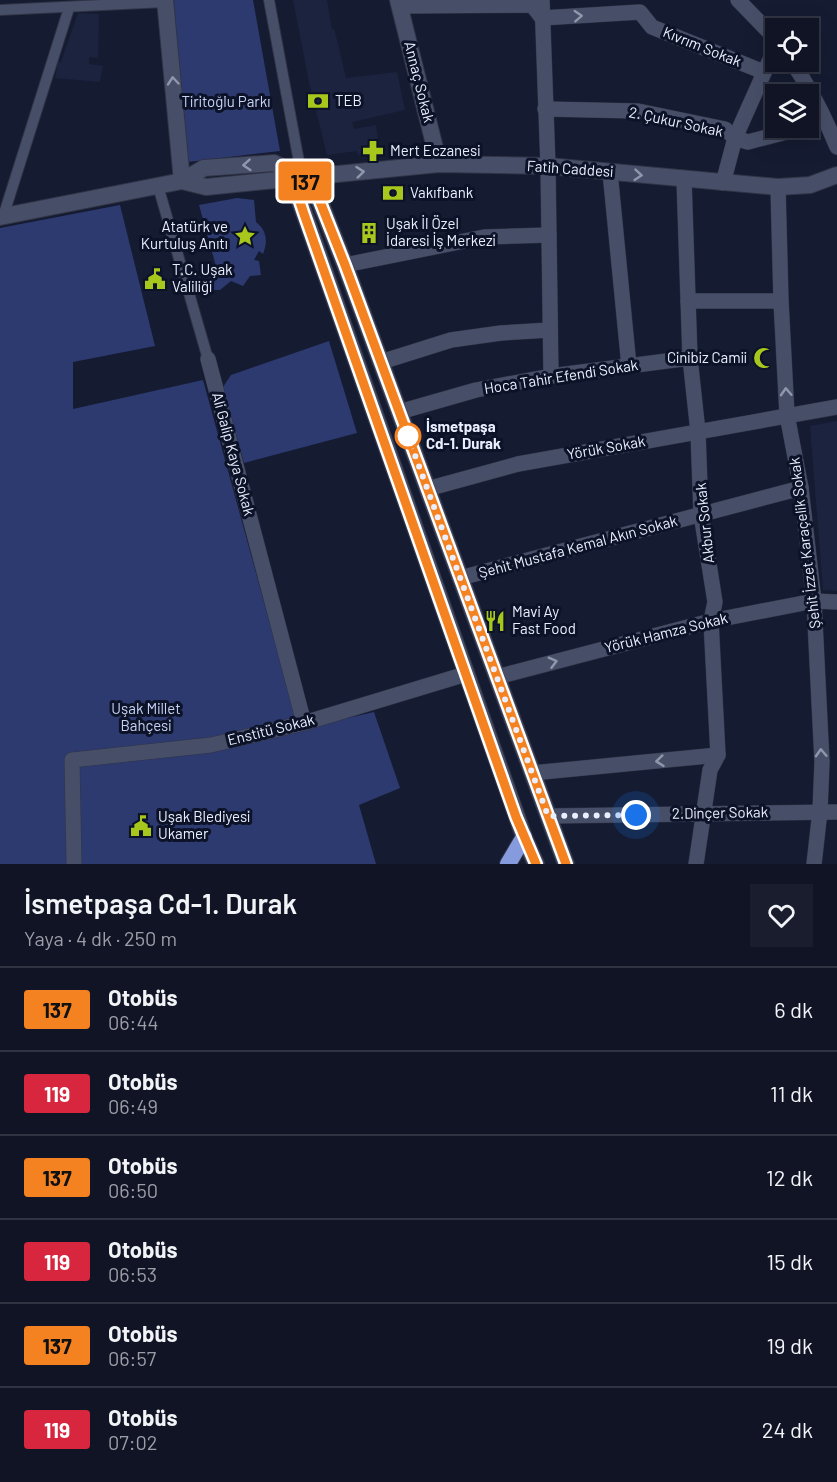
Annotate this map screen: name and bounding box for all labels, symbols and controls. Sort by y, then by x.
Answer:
one-way arrow [573,9,582,22]
map controls [765,18,819,138]
button: locate [765,18,819,72]
street label: Kıvrım Sokak [661,22,745,70]
street label: Annaç Sokak [401,39,439,125]
one-way arrow [167,76,180,85]
button: layers [765,84,819,138]
bank icon: TEB [306,89,330,113]
place label: TEB [335,91,362,109]
park label: Tiritoğlu Parkı [182,92,270,110]
street label: 2. Çukur Sokak [627,102,725,140]
pharmacy icon: Mert Eczanesi [361,139,385,163]
place label: Mert Eczanesi [390,141,480,159]
street label: Fatih Caddesi [526,156,614,180]
one-way arrow [243,158,252,171]
line badge: 137 [270,162,340,201]
one-way arrow [356,166,365,179]
one-way arrow [634,168,643,181]
text: 137 [290,169,320,194]
bank icon: Vakıfbank [381,181,405,205]
place label: Vakıfbank [410,183,474,201]
place label: Uşak İl Özel İdaresi İş Merkezi [386,214,496,249]
place label: Atatürk ve Kurtuluş Anıtı [141,217,228,252]
building icon: Uşak İl Özel İdaresi İş Merkezi [357,221,381,245]
place icon: Atatürk ve Kurtuluş Anıtı [233,224,257,248]
place label: T.C. Uşak Valiliği [172,260,233,295]
public building icon: T.C. Uşak Valiliği [143,267,167,291]
mosque icon: Cinibiz Camii [752,346,776,370]
place label: Cinibiz Camii [667,348,747,366]
street label: Hoca Tahir Efendi Sokak [483,355,640,397]
one-way arrow [779,388,792,397]
street label: Ali Galip Kaya Sokak [209,390,259,518]
place label: İsmetpaşa Cd-1. Durak [426,417,501,452]
marker: İsmetpaşa Cd-1. Durak [395,423,421,449]
street label: Yörük Sokak [565,431,647,463]
street label: Şehit İzzet Karaçelik Sokak [785,456,823,630]
street label: Akbur Sokak [691,482,717,564]
street label: Şehit Mustafa Kemal Akın Sokak [476,511,680,581]
place label: Mavi Ay Fast Food [512,602,576,637]
street label: Yörük Hamza Sokak [602,608,730,656]
restaurant icon: Mavi Ay Fast Food [483,609,507,633]
one-way arrow [548,657,558,670]
park label: Uşak Millet Bahçesi [111,699,181,734]
street label: Enstitü Sokak [225,709,317,749]
one-way arrow [815,748,828,757]
one-way arrow [655,754,664,767]
your location [621,800,651,830]
street label: 2.Dinçer Sokak [672,802,769,822]
place label: Uşak Blediyesi Ukamer [158,807,250,842]
public building icon: Uşak Blediyesi Ukamer [129,814,153,838]
button: heart [750,884,813,947]
text: İsmetpaşa Cd-1. Durak [24,886,297,920]
text: Yaya · 4 dk · 250 m [24,926,177,950]
text: Otobüs [108,984,178,1010]
text: 6 dk [774,996,813,1022]
text: 137 [42,997,72,1022]
text: 06:44 [108,1010,158,1034]
text: Otobüs [108,1068,178,1094]
text: 11 dk [770,1080,813,1106]
text: 119 [44,1081,70,1106]
text: 06:49 [108,1094,158,1118]
text: Otobüs [108,1152,178,1178]
text: 12 dk [766,1164,813,1190]
text: 137 [42,1165,72,1190]
text: 06:50 [108,1178,158,1202]
text: Otobüs [108,1236,178,1262]
text: 15 dk [767,1248,813,1274]
text: 119 [44,1249,70,1274]
text: 06:53 [108,1262,157,1286]
text: Otobüs [108,1320,178,1346]
text: 19 dk [766,1332,813,1358]
text: 137 [42,1333,72,1358]
text: 06:57 [108,1346,156,1370]
text: Otobüs [108,1404,178,1430]
text: 24 dk [762,1416,813,1442]
text: 119 [44,1417,70,1442]
text: 07:02 [108,1430,158,1454]

